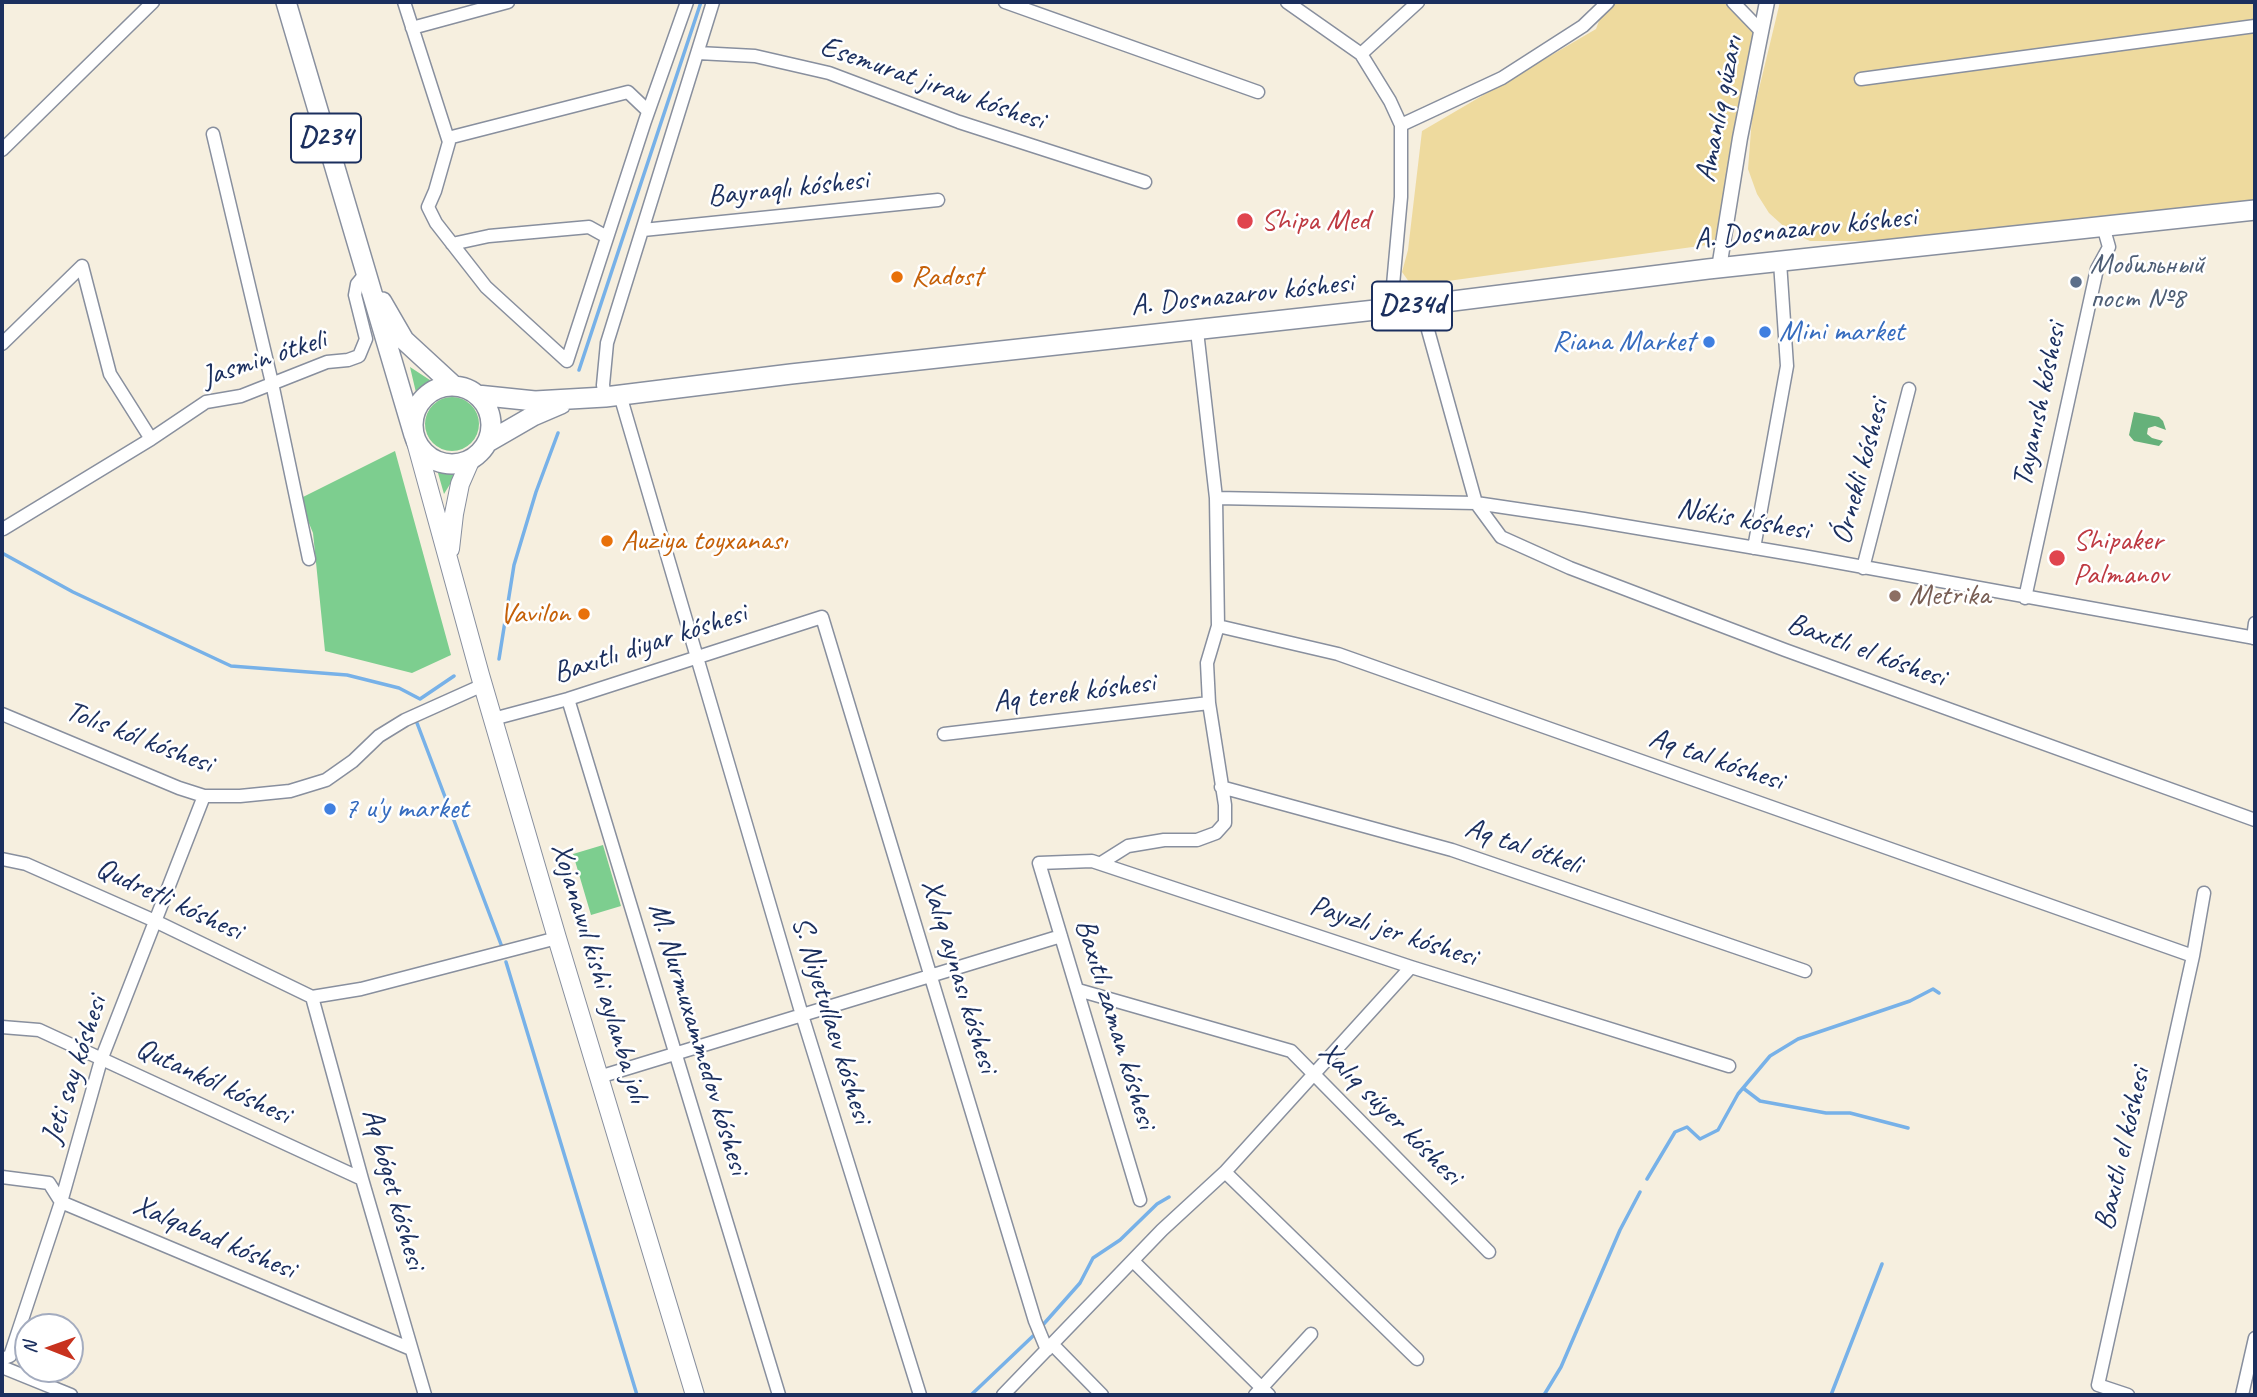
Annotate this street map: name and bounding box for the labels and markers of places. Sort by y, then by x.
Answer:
place label: Shipa Med [1261,203,1369,239]
marker: Shipa Med [1235,211,1255,231]
place label: Мобильный пост №8 [2090,247,2205,318]
place label: Radost [911,259,982,295]
marker: Radost [889,269,905,285]
marker: Мобильный пост №8 [2068,274,2084,290]
place label: Mini market [1779,314,1904,350]
place label: Riana Market [1552,324,1695,360]
marker: Mini market [1757,324,1773,340]
marker: Riana Market [1701,334,1717,350]
place label: Auziya toyxanası [621,523,787,559]
place label: Shipaker Palmanov [2073,523,2168,594]
marker: Auziya toyxanası [599,533,615,549]
marker: Shipaker Palmanov [2047,548,2067,568]
place label: Metrika [1909,578,1990,614]
marker: Metrika [1887,588,1903,604]
place label: Vavilon [500,596,570,632]
marker: Vavilon [576,606,592,622]
place label: 7 u'y market [344,791,468,827]
marker: 7 u'y market [322,801,338,817]

